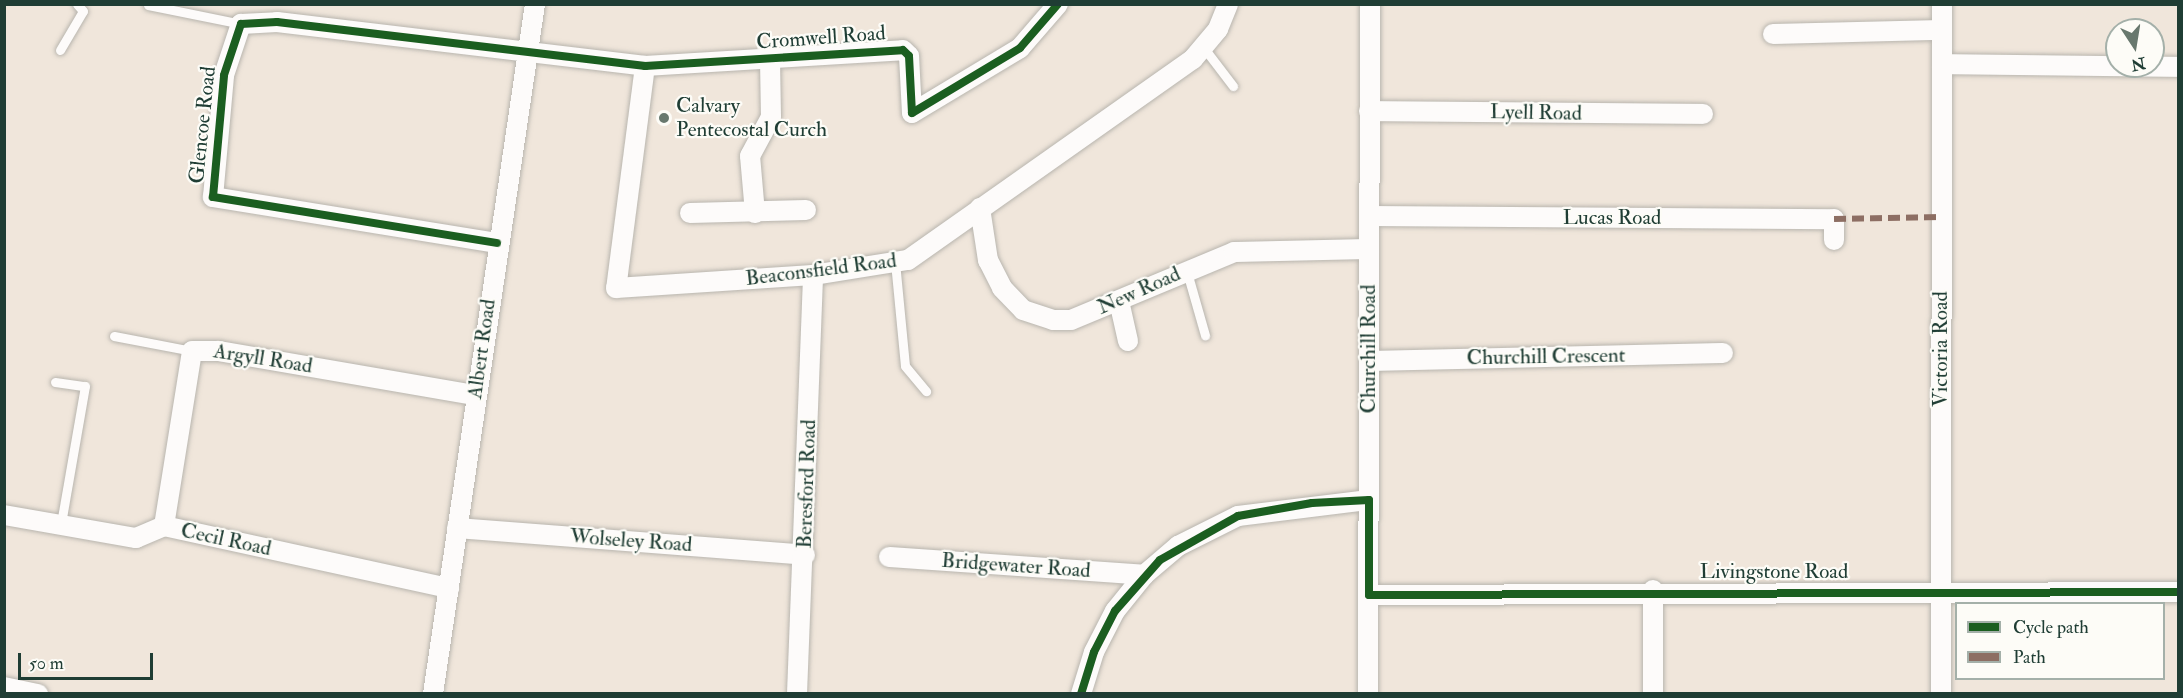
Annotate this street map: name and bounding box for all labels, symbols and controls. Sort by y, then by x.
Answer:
north arrow [2105,18,2165,78]
street label: Cromwell Road [755,21,887,55]
text: N [2129,52,2147,75]
street label: Glencoe Road [184,65,222,185]
place label: Calvary Pentecostal Curch [676,93,827,143]
street label: Lyell Road [1490,100,1582,126]
marker: Calvary Pentecostal Curch [657,111,671,125]
street label: Lucas Road [1563,205,1661,231]
street label: Beaconsfield Road [744,248,898,292]
street label: New Road [1094,262,1184,320]
street label: Churchill Road [1356,284,1382,414]
street label: Victoria Road [1928,291,1954,407]
street label: Albert Road [463,297,501,401]
street label: Argyll Road [212,339,314,379]
street label: Churchill Crescent [1466,343,1626,371]
street label: Beresford Road [792,419,822,549]
street label: Cecil Road [178,518,274,562]
street label: Wolseley Road [569,524,693,558]
street label: Bridgewater Road [940,548,1092,584]
street label: Livingstone Road [1700,559,1848,585]
legend [1955,602,2165,680]
text: Cycle path [2013,616,2089,639]
scale bar [21,641,156,679]
text: Path [2013,646,2046,669]
text: 50 m [29,652,64,675]

